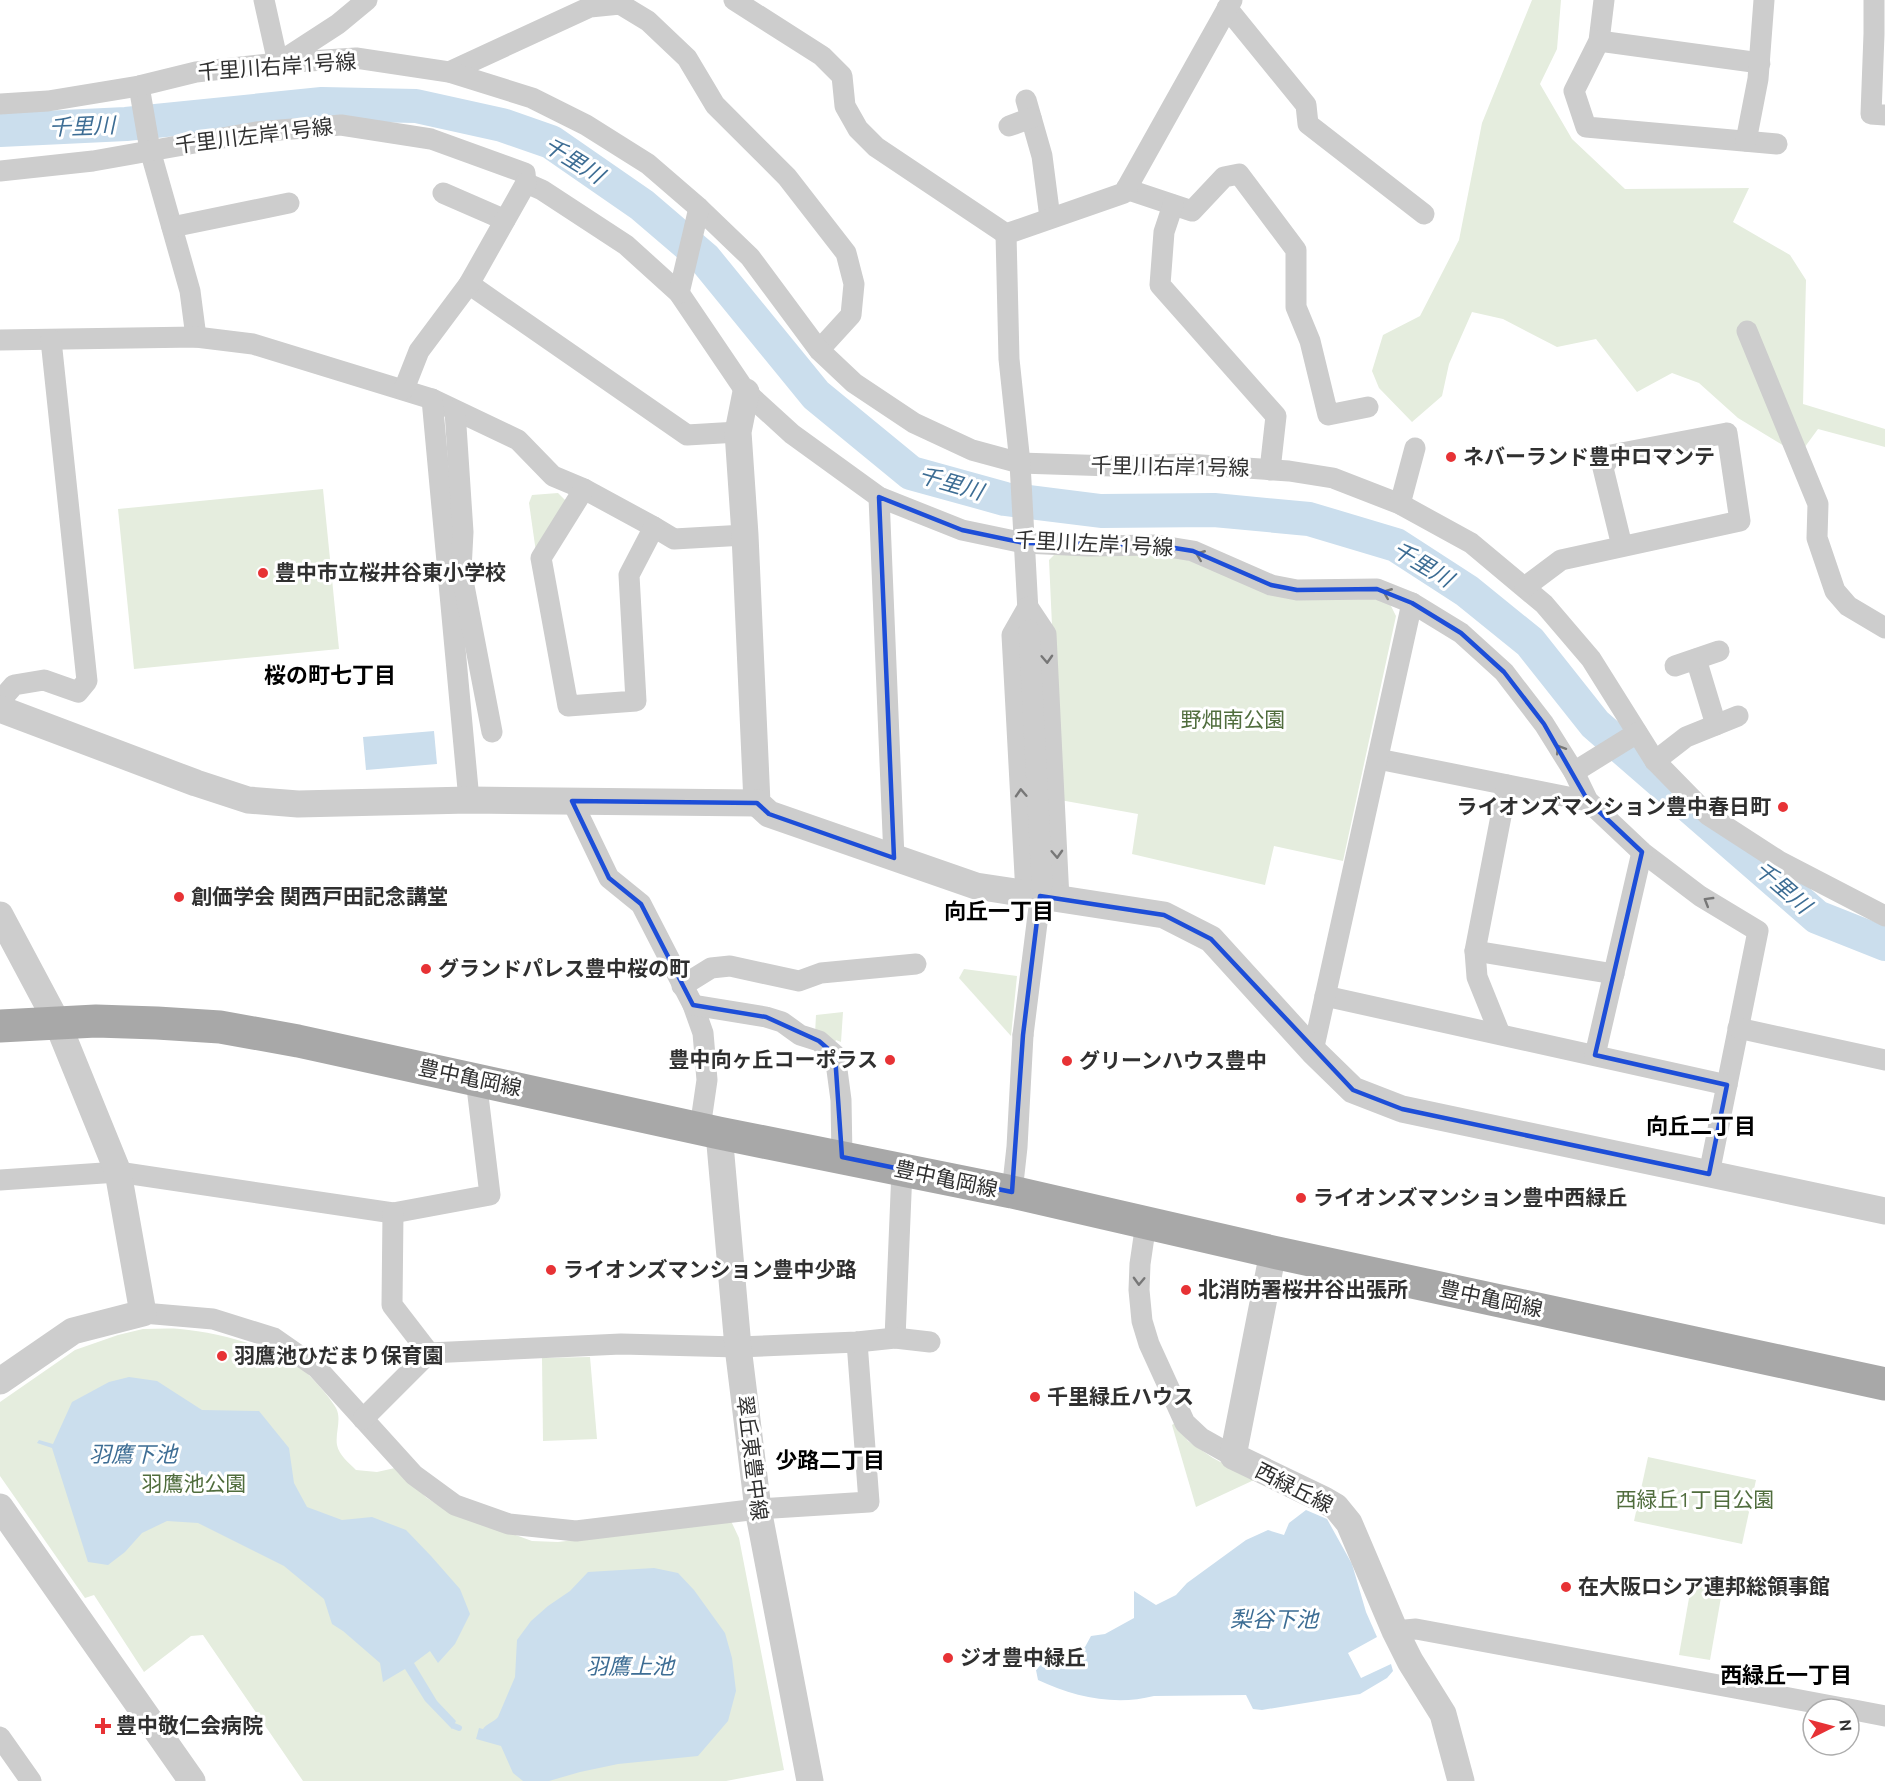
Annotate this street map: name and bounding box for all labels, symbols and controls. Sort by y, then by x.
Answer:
street label: 千里川右岸1号線 [197,48,357,84]
water label: 千里川 [49,112,117,139]
street label: 千里川左岸1号線 [174,113,334,157]
water label: 千里川 [540,131,611,189]
place label: ネバーランド豊中ロマンテ [1463,444,1715,468]
marker: ネバーランド豊中ロマンテ [1444,450,1458,464]
street label: 千里川右岸1号線 [1090,453,1250,479]
water label: 千里川 [916,461,988,504]
street label: 千里川左岸1号線 [1014,527,1174,559]
water label: 千里川 [1389,536,1460,592]
one-way arrow [1195,550,1206,562]
place label: 豊中市立桜井谷東小学校 [275,560,506,584]
marker: 豊中市立桜井谷東小学校 [256,566,270,580]
one-way arrow [1383,588,1394,600]
one-way arrow [1041,655,1054,664]
district label: 桜の町七丁目 [264,662,396,687]
park label: 野畑南公園 [1181,707,1286,731]
one-way arrow [1555,745,1567,755]
one-way arrow [1014,789,1027,798]
place label: ライオンズマンション豊中春日町 [1456,794,1771,818]
marker: ライオンズマンション豊中春日町 [1776,800,1790,814]
one-way arrow [1050,850,1063,859]
water label: 千里川 [1750,856,1818,919]
place label: 創価学会 関西戸田記念講堂 [191,884,448,908]
marker: 創価学会 関西戸田記念講堂 [172,890,186,904]
one-way arrow [1704,897,1714,909]
district label: 向丘一丁目 [944,898,1054,923]
place label: グランドパレス豊中桜の町 [438,956,690,980]
marker: グランドパレス豊中桜の町 [419,962,433,976]
place label: 豊中向ヶ丘コーポラス [668,1047,878,1071]
place label: グリーンハウス豊中 [1079,1048,1267,1072]
marker: 豊中向ヶ丘コーポラス [883,1053,897,1067]
street label: 豊中亀岡線 [416,1054,524,1100]
marker: グリーンハウス豊中 [1060,1054,1074,1068]
district label: 向丘二丁目 [1646,1113,1756,1138]
street label: 豊中亀岡線 [892,1155,1000,1201]
place label: ライオンズマンション豊中西緑丘 [1313,1185,1628,1209]
marker: ライオンズマンション豊中西緑丘 [1294,1191,1308,1205]
place label: ライオンズマンション豊中少路 [563,1257,857,1281]
marker: ライオンズマンション豊中少路 [544,1263,558,1277]
street label: 豊中亀岡線 [1437,1275,1545,1321]
one-way arrow [1133,1277,1145,1286]
place label: 北消防署桜井谷出張所 [1198,1277,1408,1301]
marker: 北消防署桜井谷出張所 [1179,1283,1193,1297]
place label: 羽鷹池ひだまり保育園 [234,1343,444,1367]
marker: 羽鷹池ひだまり保育園 [215,1349,229,1363]
place label: 千里緑丘ハウス [1047,1384,1194,1408]
marker: 千里緑丘ハウス [1028,1390,1042,1404]
street label: 翠丘東豊中線 [733,1394,773,1522]
water label: 羽鷹下池 [89,1441,179,1466]
district label: 少路二丁目 [775,1447,885,1472]
street label: 西緑丘線 [1252,1457,1337,1517]
park label: 羽鷹池公園 [142,1471,247,1495]
park label: 西緑丘1丁目公園 [1616,1487,1774,1511]
place label: 在大阪ロシア連邦総領事館 [1578,1574,1830,1598]
marker: 在大阪ロシア連邦総領事館 [1559,1580,1573,1594]
water label: 梨谷下池 [1230,1606,1320,1631]
place label: ジオ豊中緑丘 [960,1645,1086,1669]
marker: ジオ豊中緑丘 [941,1651,955,1665]
water label: 羽鷹上池 [586,1653,676,1678]
district label: 西緑丘一丁目 [1720,1662,1852,1687]
north arrow [1801,1697,1861,1757]
place label: 豊中敬仁会病院 [116,1713,263,1737]
marker: 豊中敬仁会病院 [94,1717,112,1735]
text: N [1836,1719,1855,1732]

